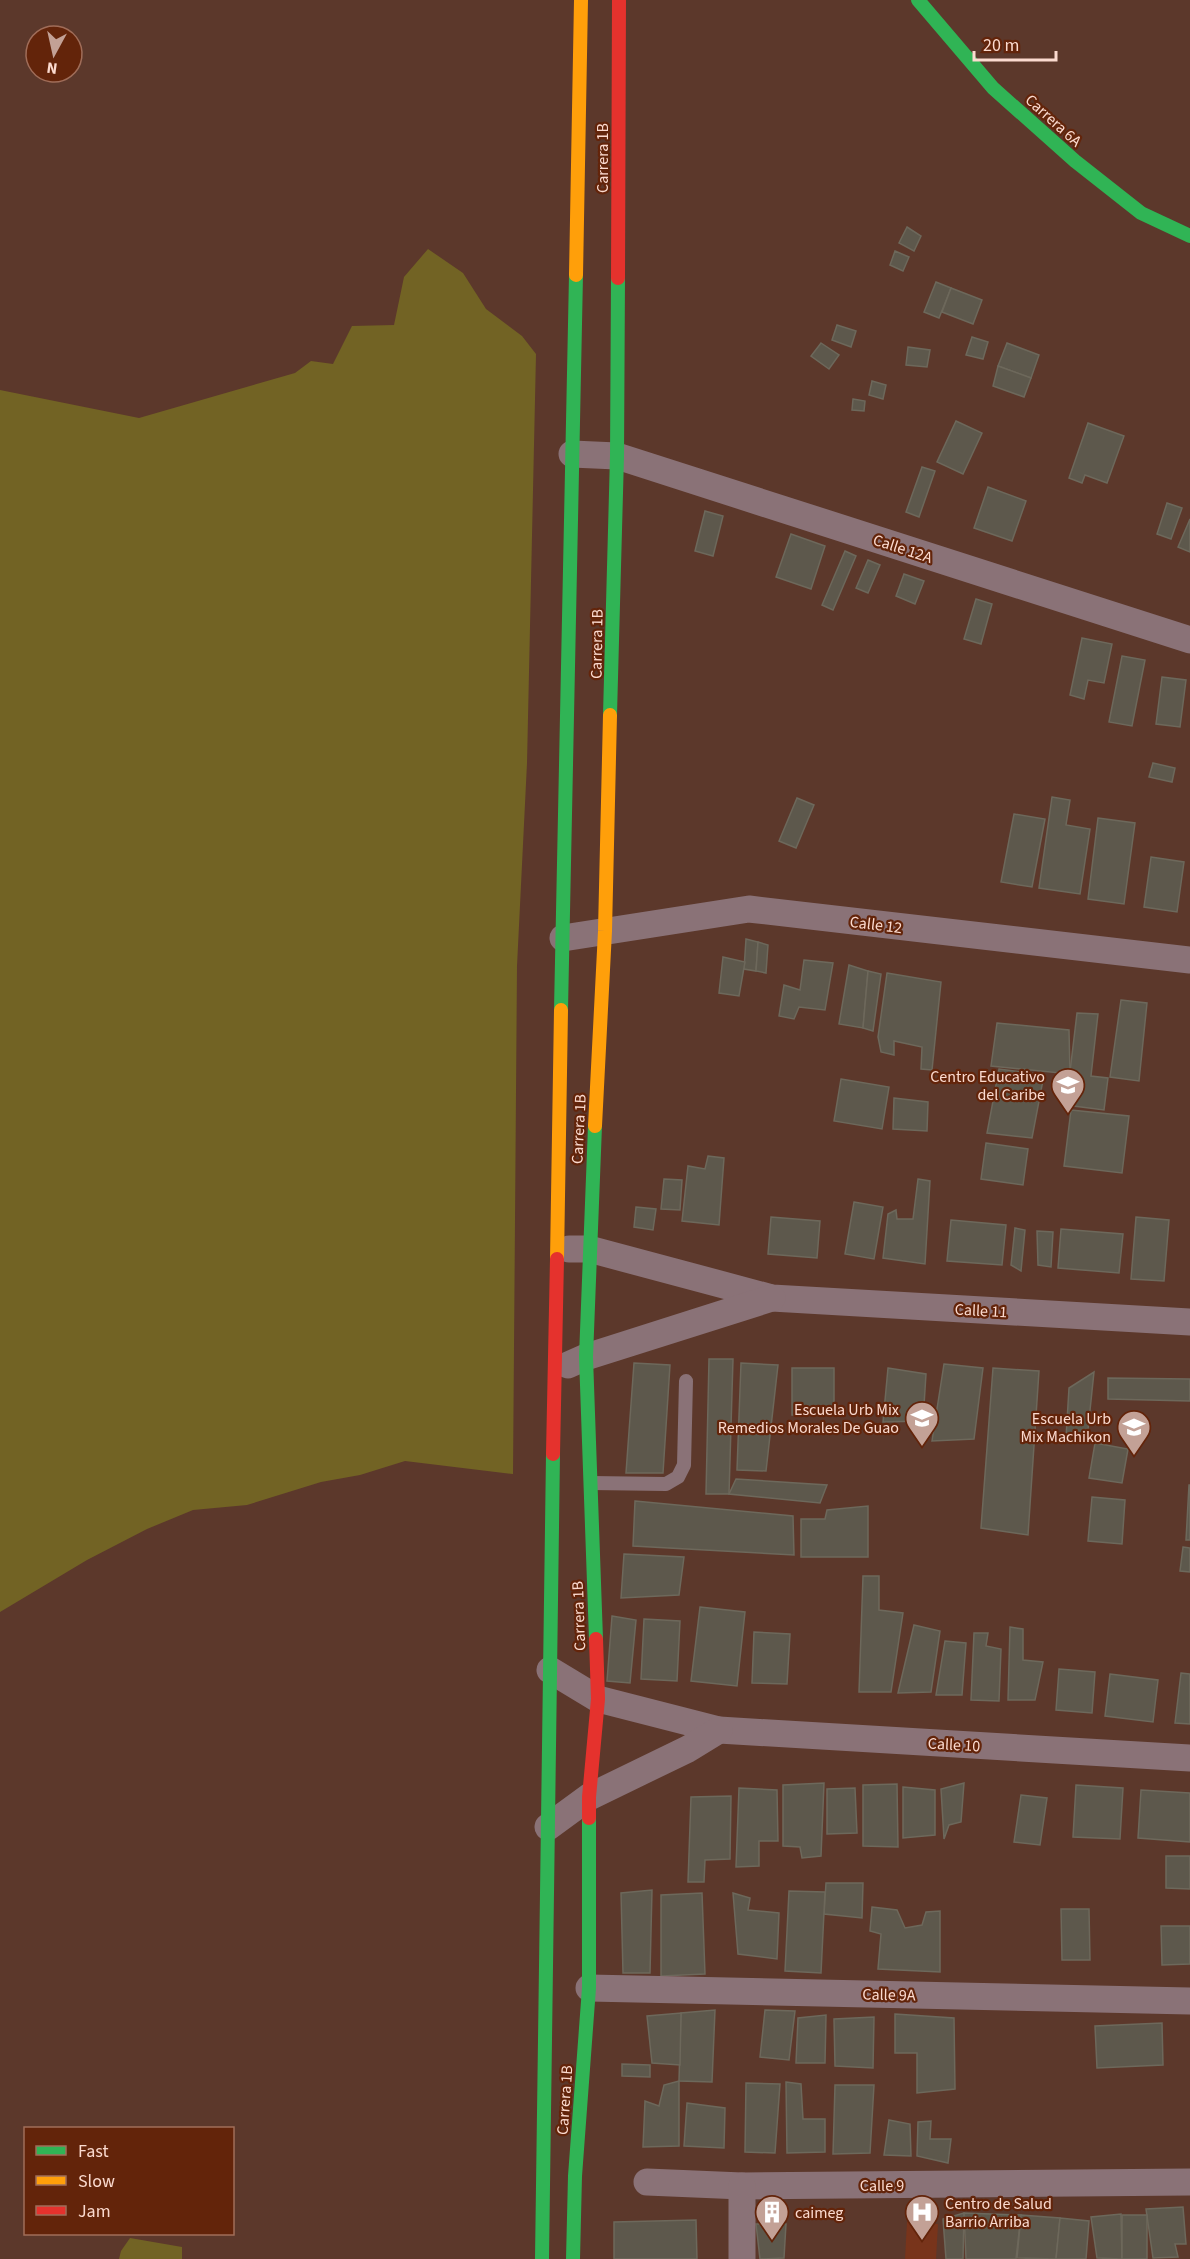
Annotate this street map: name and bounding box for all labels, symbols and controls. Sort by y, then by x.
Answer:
north arrow [24,24,84,84]
scale bar [974,24,1056,62]
text: 20 m [983,33,1019,58]
text: N [45,56,59,79]
street label: Carrera 6A [1020,89,1087,152]
street label: Carrera 1B [592,123,614,193]
street label: Calle 12A [870,529,935,569]
street label: Carrera 1B [585,609,609,679]
street label: Calle 12 [849,911,903,939]
place label: Centro Educativo del Caribe [930,1066,1045,1106]
school or university icon: Centro Educativo del Caribe [1050,1067,1086,1114]
street label: Carrera 1B [566,1094,592,1165]
street label: Calle 11 [954,1299,1008,1323]
place label: Escuela Urb Mix Remedios Morales De Guao [718,1399,899,1439]
school or university icon: Escuela Urb Mix Remedios Morales De Guao [904,1400,940,1447]
place label: Escuela Urb Mix Machikon [1020,1408,1111,1448]
school or university icon: Escuela Urb Mix Machikon [1116,1409,1152,1456]
street label: Carrera 1B [567,1581,591,1651]
street label: Calle 10 [927,1733,981,1757]
street label: Calle 9A [862,1984,916,2006]
street label: Carrera 1B [552,2064,578,2136]
legend [24,2127,234,2235]
text: Fast [78,2139,109,2164]
text: Slow [78,2169,115,2194]
street label: Calle 9 [860,2175,904,2197]
place label: Centro de Salud Barrio Arriba [945,2193,1052,2233]
building icon: caimeg [754,2194,790,2241]
hospital icon: Centro de Salud Barrio Arriba [904,2194,940,2241]
text: Jam [78,2199,111,2224]
place label: caimeg [795,2202,843,2224]

